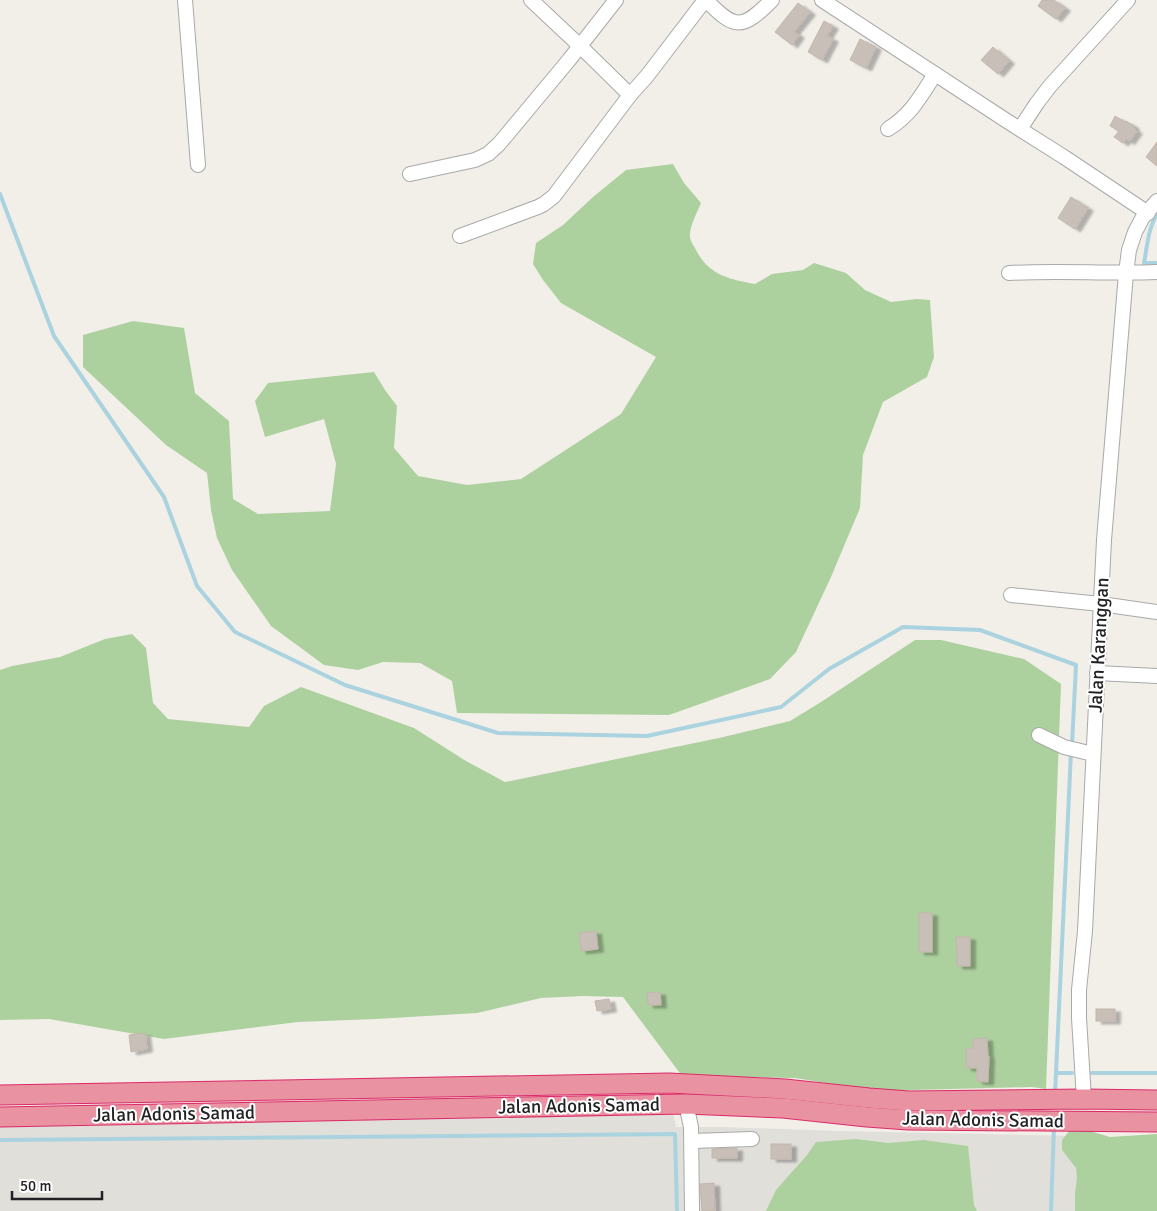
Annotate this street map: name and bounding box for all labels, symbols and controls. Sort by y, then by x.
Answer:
street label: Jalan Karanggan [1083,577,1115,713]
street label: Jalan Adonis Samad [498,1093,660,1119]
street label: Jalan Adonis Samad [93,1101,255,1127]
street label: Jalan Adonis Samad [902,1107,1064,1133]
scale bar [12,1168,102,1200]
text: 50 m [20,1177,51,1195]

